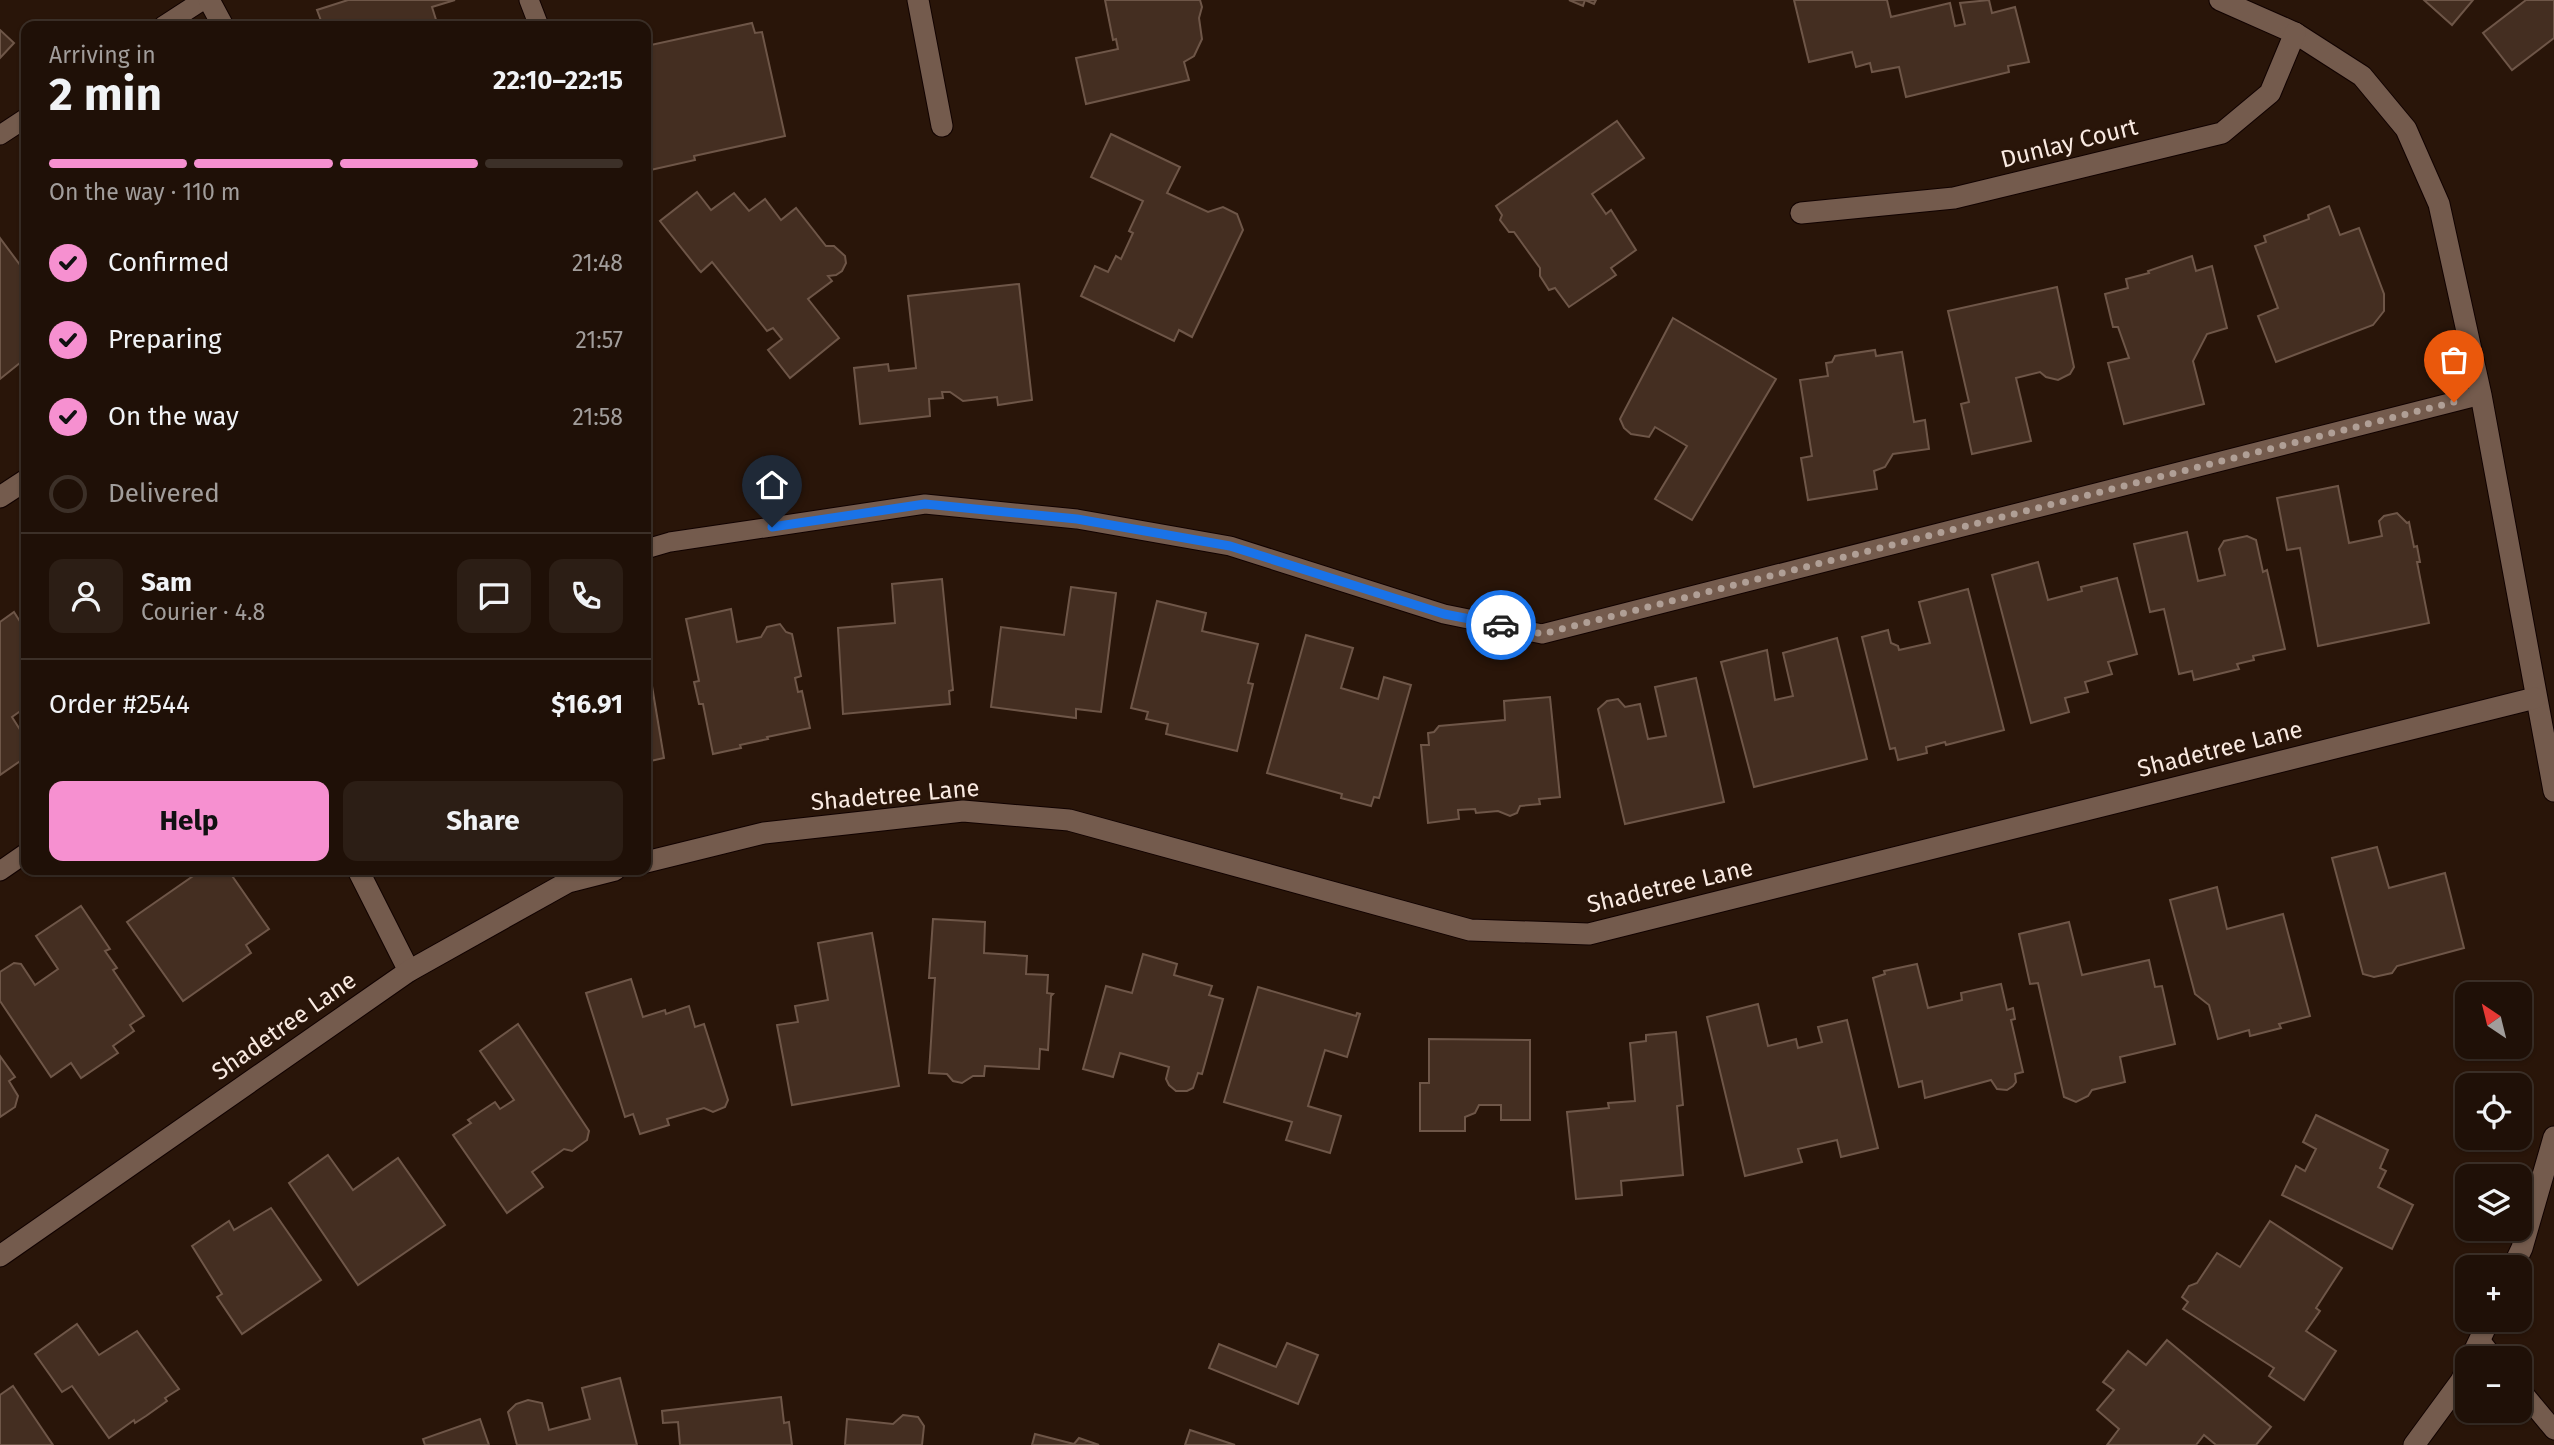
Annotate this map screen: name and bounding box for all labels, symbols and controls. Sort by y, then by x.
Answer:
text: Arriving in [49,41,156,69]
text: 22:10–22:15 [493,65,623,96]
text: 2 min [49,67,162,122]
street label: Dunlay Court [1998,112,2141,174]
text: On the way · 110 m [49,178,241,206]
icon: check [49,244,87,282]
text: Confirmed [108,247,229,278]
text: 21:48 [572,249,623,277]
icon: check [49,321,87,359]
text: Preparing [108,324,221,355]
text: 21:57 [575,326,623,354]
pin [2424,330,2484,402]
icon: bag [2435,341,2473,379]
icon: check [49,398,87,436]
text: On the way [108,401,239,432]
text: 21:58 [572,403,623,431]
pin [742,455,802,527]
icon: home [753,466,791,504]
text: Delivered [108,478,220,509]
button: person [49,559,123,633]
button: chat [457,559,531,633]
button: phone [549,559,623,633]
text: Sam [141,567,192,598]
courier [1466,590,1536,660]
text: Courier · 4.8 [141,598,265,626]
icon: car [1482,606,1520,644]
text: Order #2544 [49,689,190,720]
text: $16.91 [551,689,623,720]
street label: Shadetree Lane [2134,715,2306,783]
street label: Shadetree Lane [809,774,981,816]
button: Help [49,781,329,861]
button: Share [343,781,623,861]
street label: Shadetree Lane [1584,853,1756,919]
street label: Shadetree Lane [207,966,361,1086]
north arrow [2455,982,2532,1059]
map controls [2455,982,2532,1423]
button: locate [2455,1073,2532,1150]
button: layers [2455,1164,2532,1241]
button: + [2455,1255,2532,1332]
button: − [2455,1346,2532,1423]

